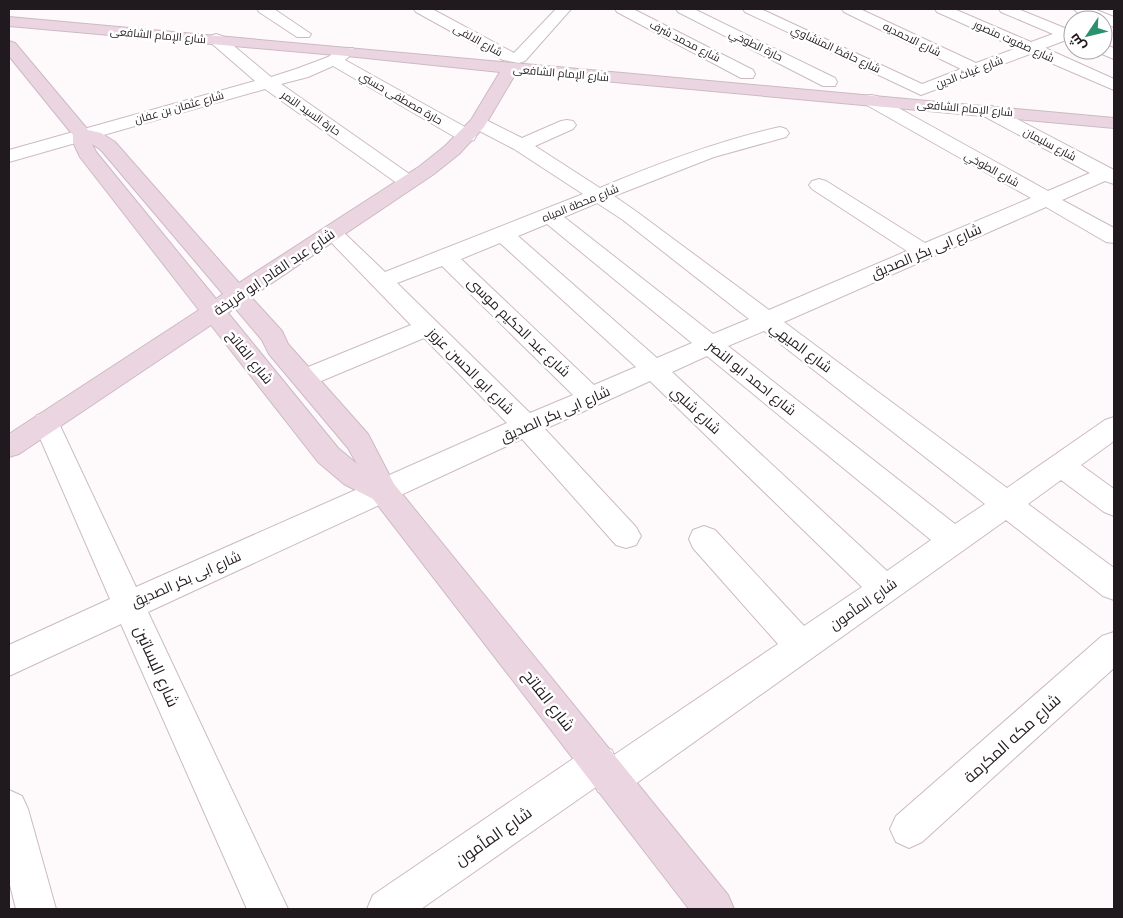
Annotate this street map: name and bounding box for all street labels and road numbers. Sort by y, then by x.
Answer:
street label: شارع محمد شرف [647,17,723,66]
street label: شارع صفوت منصور [970,17,1057,66]
street label: شارع الاحمديه [880,19,943,60]
street label: شارع الالفى [451,21,505,60]
street label: شارع حافظ المنشاوي [788,22,883,78]
street label: شارع الإمام الشافعى [109,24,207,47]
street label: حارة الطوخي [726,26,785,66]
street label: شارع غياث الدين [933,53,1005,92]
street label: شارع الإمام الشافعى [512,62,610,85]
street label: حارة مصطفى حسني [356,69,445,129]
street label: حارة السيد النمر [278,87,343,138]
street label: شارع عثمان بن عفان [133,88,226,127]
street label: شارع الإمام الشافعى [916,97,1014,120]
street label: شارع سليمان [1021,124,1079,165]
street label: شارع الطوخي [961,148,1022,192]
street label: شارع محطة المياه [540,181,621,226]
street label: شارع ابى بكر الصديق [868,220,984,282]
street label: شارع عبد القادر ابو فريخة [210,225,338,319]
street label: شارع عبد الحكيم موسى [463,273,574,381]
street label: شارع الميهي [764,318,836,379]
street label: شارع ابو الحسن عزوز [423,323,518,418]
street label: شارع الفاتح [223,326,277,388]
street label: شارع احمد ابو النصر [703,336,800,419]
street label: شارع ابى بكر الصديق [497,382,613,446]
street label: شارع شلبي [665,382,725,440]
street label: شارع ابى بكر الصديق [128,547,244,611]
street label: شارع المأمون [826,574,900,634]
street label: شارع البساتين [128,622,184,711]
street label: شارع الفاتح [517,665,579,736]
street label: شارع مكه المكرمة [959,689,1066,788]
street label: شارع المأمون [451,802,537,872]

